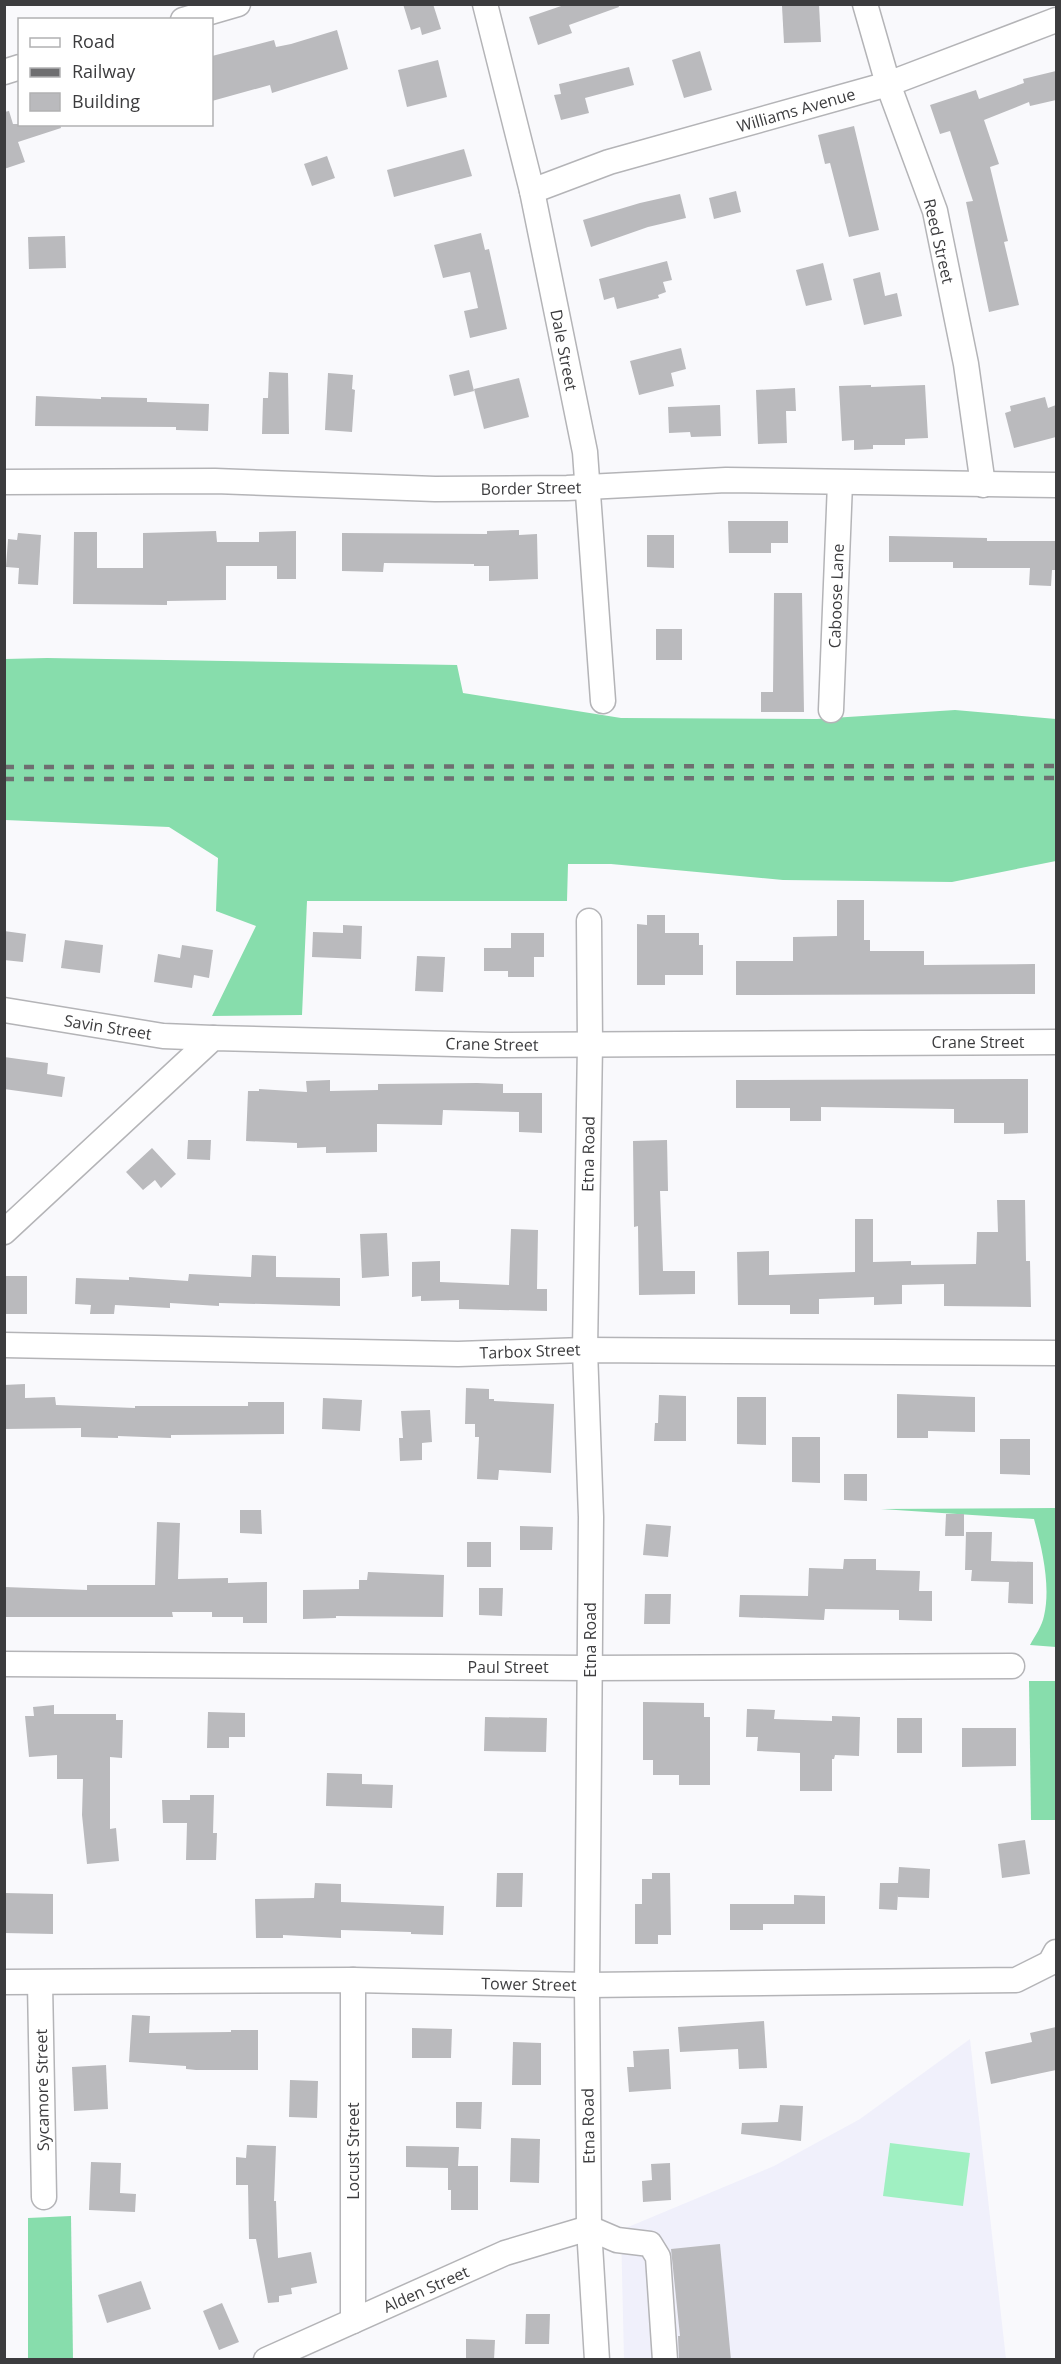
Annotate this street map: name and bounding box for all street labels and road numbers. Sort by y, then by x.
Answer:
street label: Williams Avenue [734,83,858,137]
street label: Reed Street [919,196,960,286]
street label: Dale Street [545,307,583,393]
street label: Border Street [480,476,582,500]
street label: Caboose Lane [823,543,849,649]
street label: Savin Street [63,1009,154,1045]
street label: Crane Street [931,1031,1025,1053]
street label: Crane Street [445,1032,539,1056]
street label: Etna Road [576,1116,600,1192]
street label: Tarbox Street [479,1338,581,1364]
street label: Etna Road [579,1602,601,1678]
street label: Paul Street [467,1656,549,1678]
street label: Tower Street [481,1972,577,1996]
street label: Sycamore Street [30,2028,54,2151]
street label: Etna Road [576,2088,600,2164]
street label: Locust Street [342,2102,364,2200]
street label: Alden Street [380,2260,473,2318]

